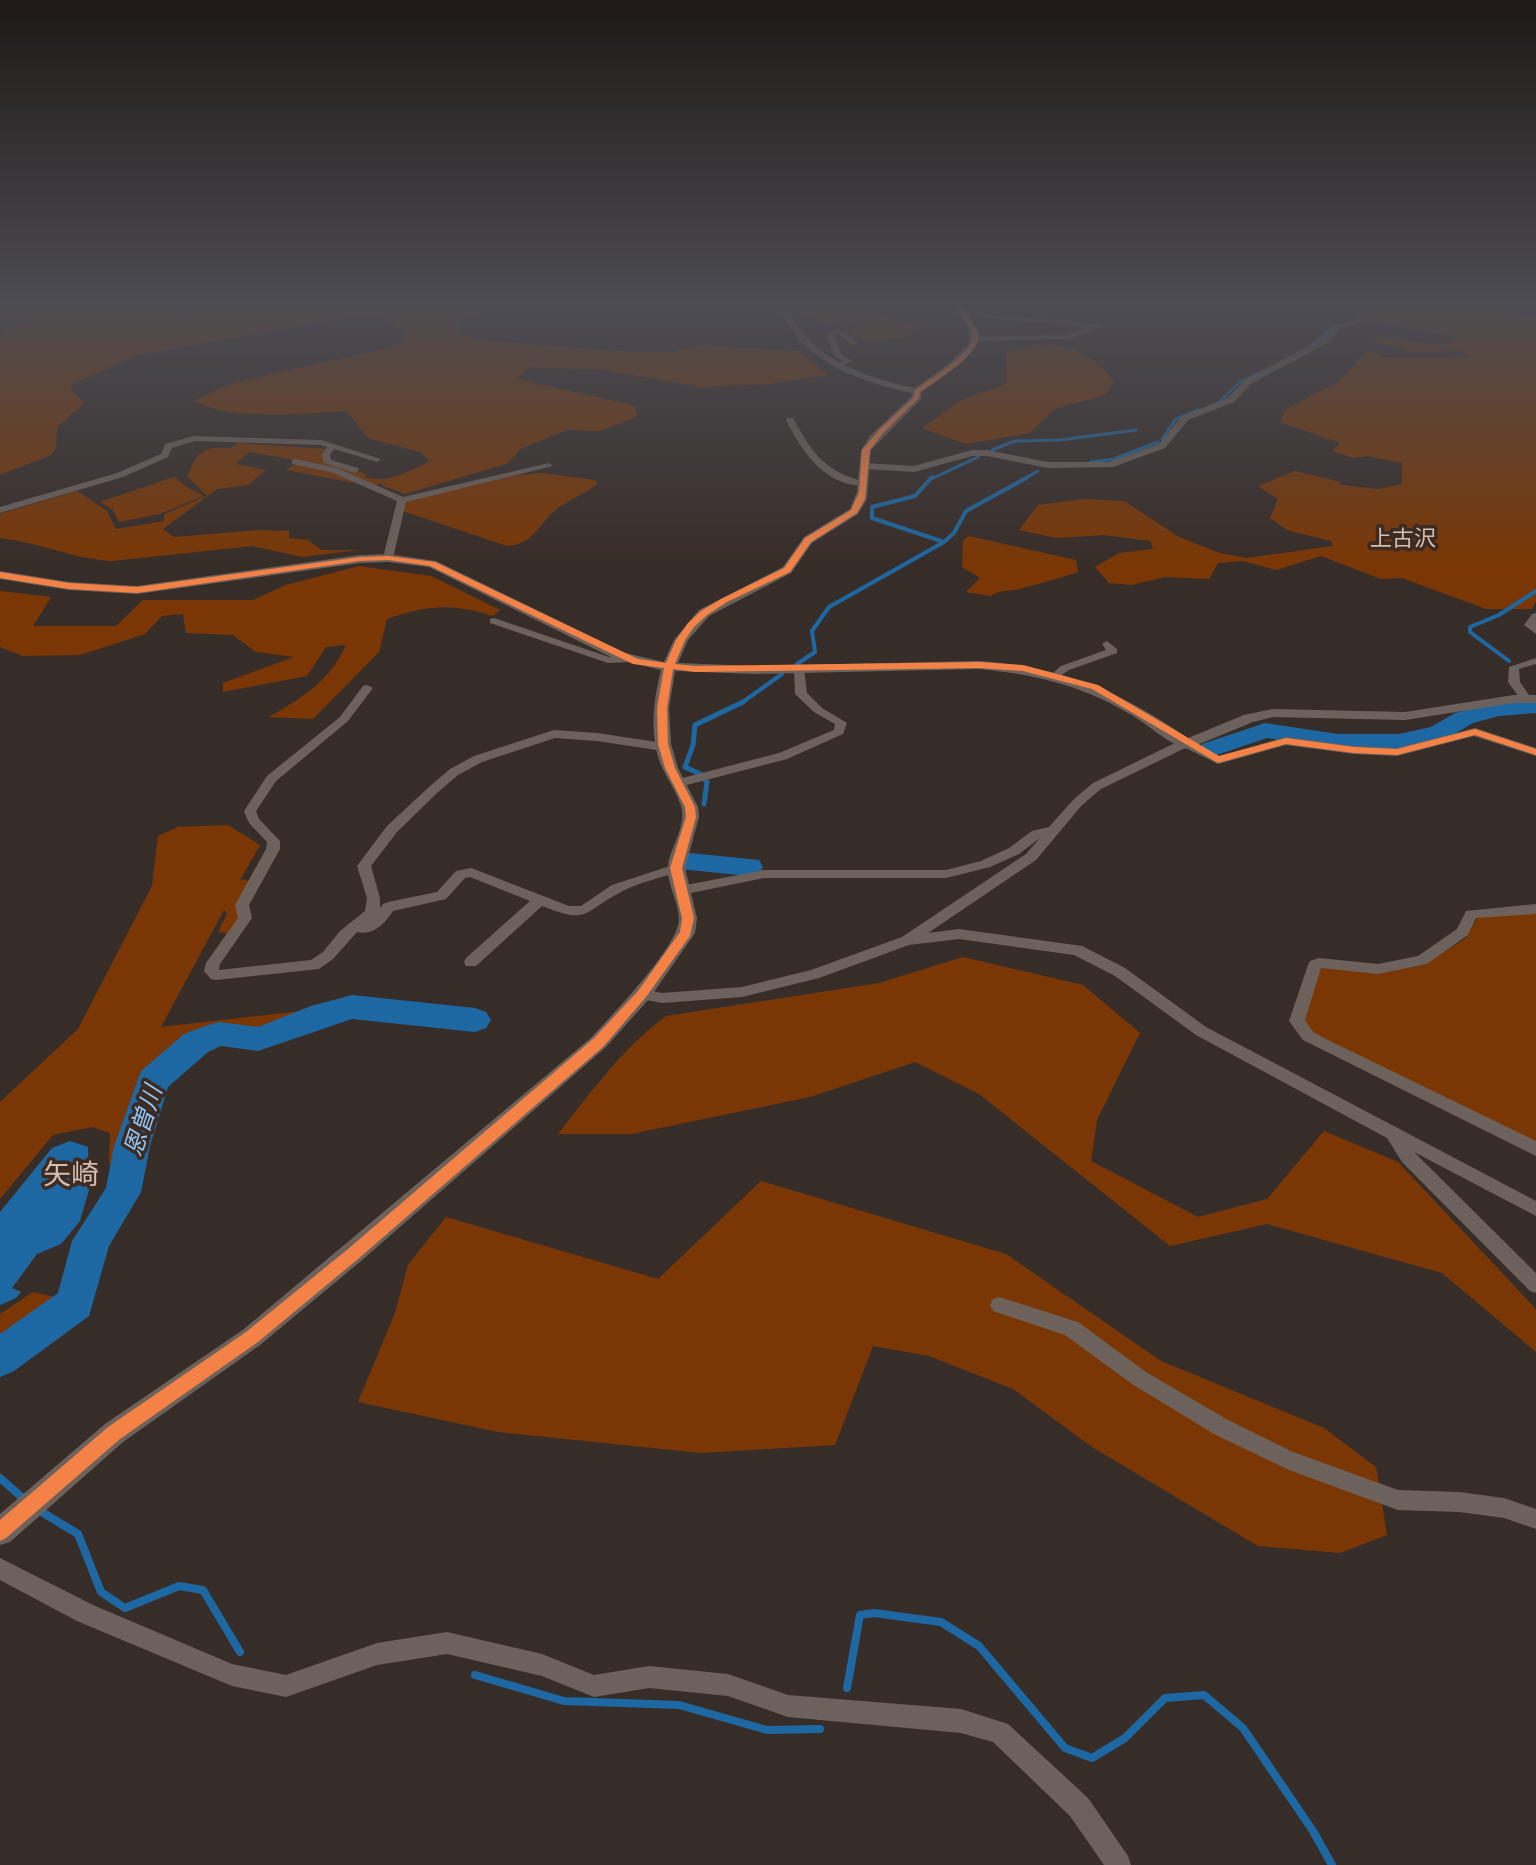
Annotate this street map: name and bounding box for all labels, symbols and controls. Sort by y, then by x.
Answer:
district label: 上古沢 [1370,526,1436,552]
water label: 恩曽川 [119,1082,169,1160]
district label: 矢崎 [43,1159,99,1193]

